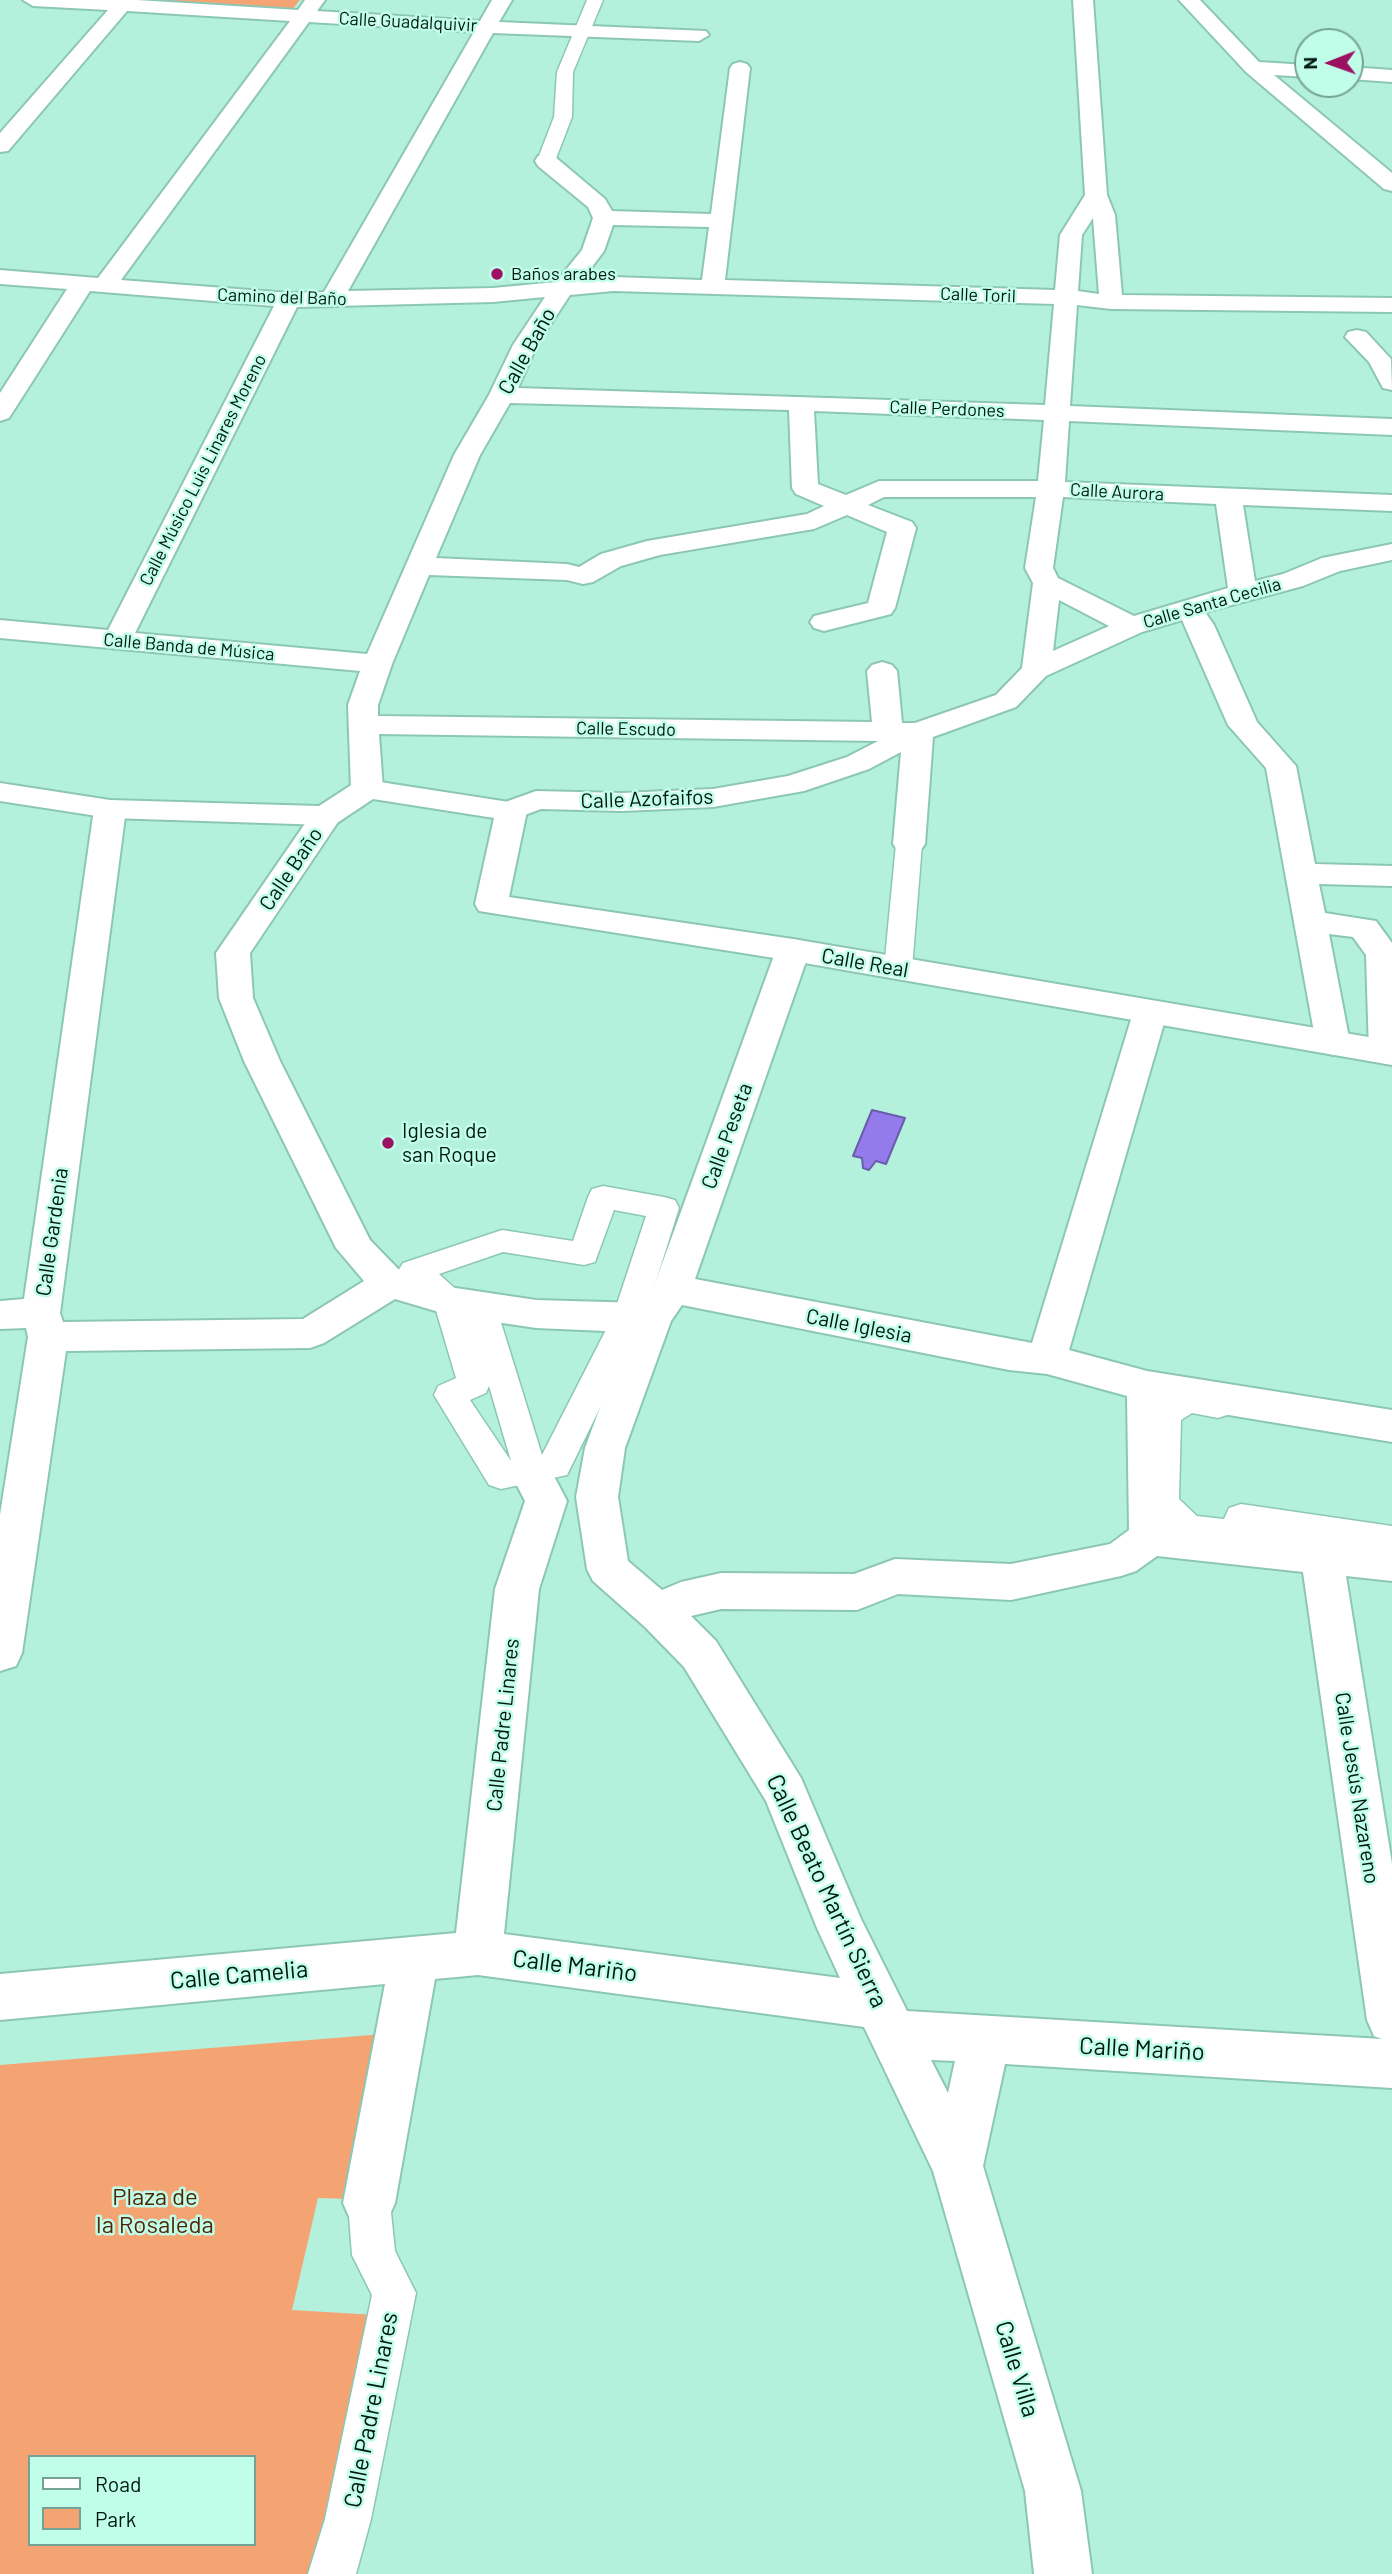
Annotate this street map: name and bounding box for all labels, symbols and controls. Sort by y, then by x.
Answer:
street label: Calle Guadalquivir [338,8,478,36]
north arrow [1294,28,1364,98]
text: N [1298,57,1321,70]
place label: Baños arabes [511,263,616,285]
marker: Baños arabes [489,266,505,282]
street label: Calle Toril [940,283,1016,307]
street label: Camino del Baño [217,284,347,310]
street label: Calle Baño [493,303,561,399]
street label: Calle Músico Luis Linares Moreno [135,351,271,589]
street label: Calle Perdones [889,396,1005,422]
street label: Calle Aurora [1069,479,1165,505]
street label: Calle Santa Cecilia [1140,573,1284,633]
street label: Calle Banda de Música [103,629,275,665]
street label: Calle Escudo [576,717,676,741]
street label: Calle Azofaifos [580,784,714,814]
street label: Calle Baño [254,823,328,915]
street label: Calle Real [820,943,910,983]
street label: Calle Peseta [696,1080,758,1192]
place label: Iglesia de san Roque [402,1118,497,1168]
marker: Iglesia de san Roque [380,1135,396,1151]
street label: Calle Gardenia [31,1166,73,1298]
street label: Calle Iglesia [804,1303,914,1349]
street label: Calle Padre Linares [481,1637,525,1813]
street label: Calle Jesús Nazareno [1329,1690,1385,1886]
street label: Calle Beato Martín Sierra [760,1770,894,2012]
street label: Calle Mariño [511,1944,639,1988]
street label: Calle Camelia [169,1955,309,1995]
street label: Calle Mariño [1079,2031,1205,2067]
park label: Plaza de la Rosaleda [96,2183,214,2239]
street label: Calle Padre Linares [338,2310,404,2510]
street label: Calle Villa [989,2318,1045,2420]
legend [28,2455,256,2546]
text: Road [95,2471,141,2496]
text: Park [95,2506,136,2531]

